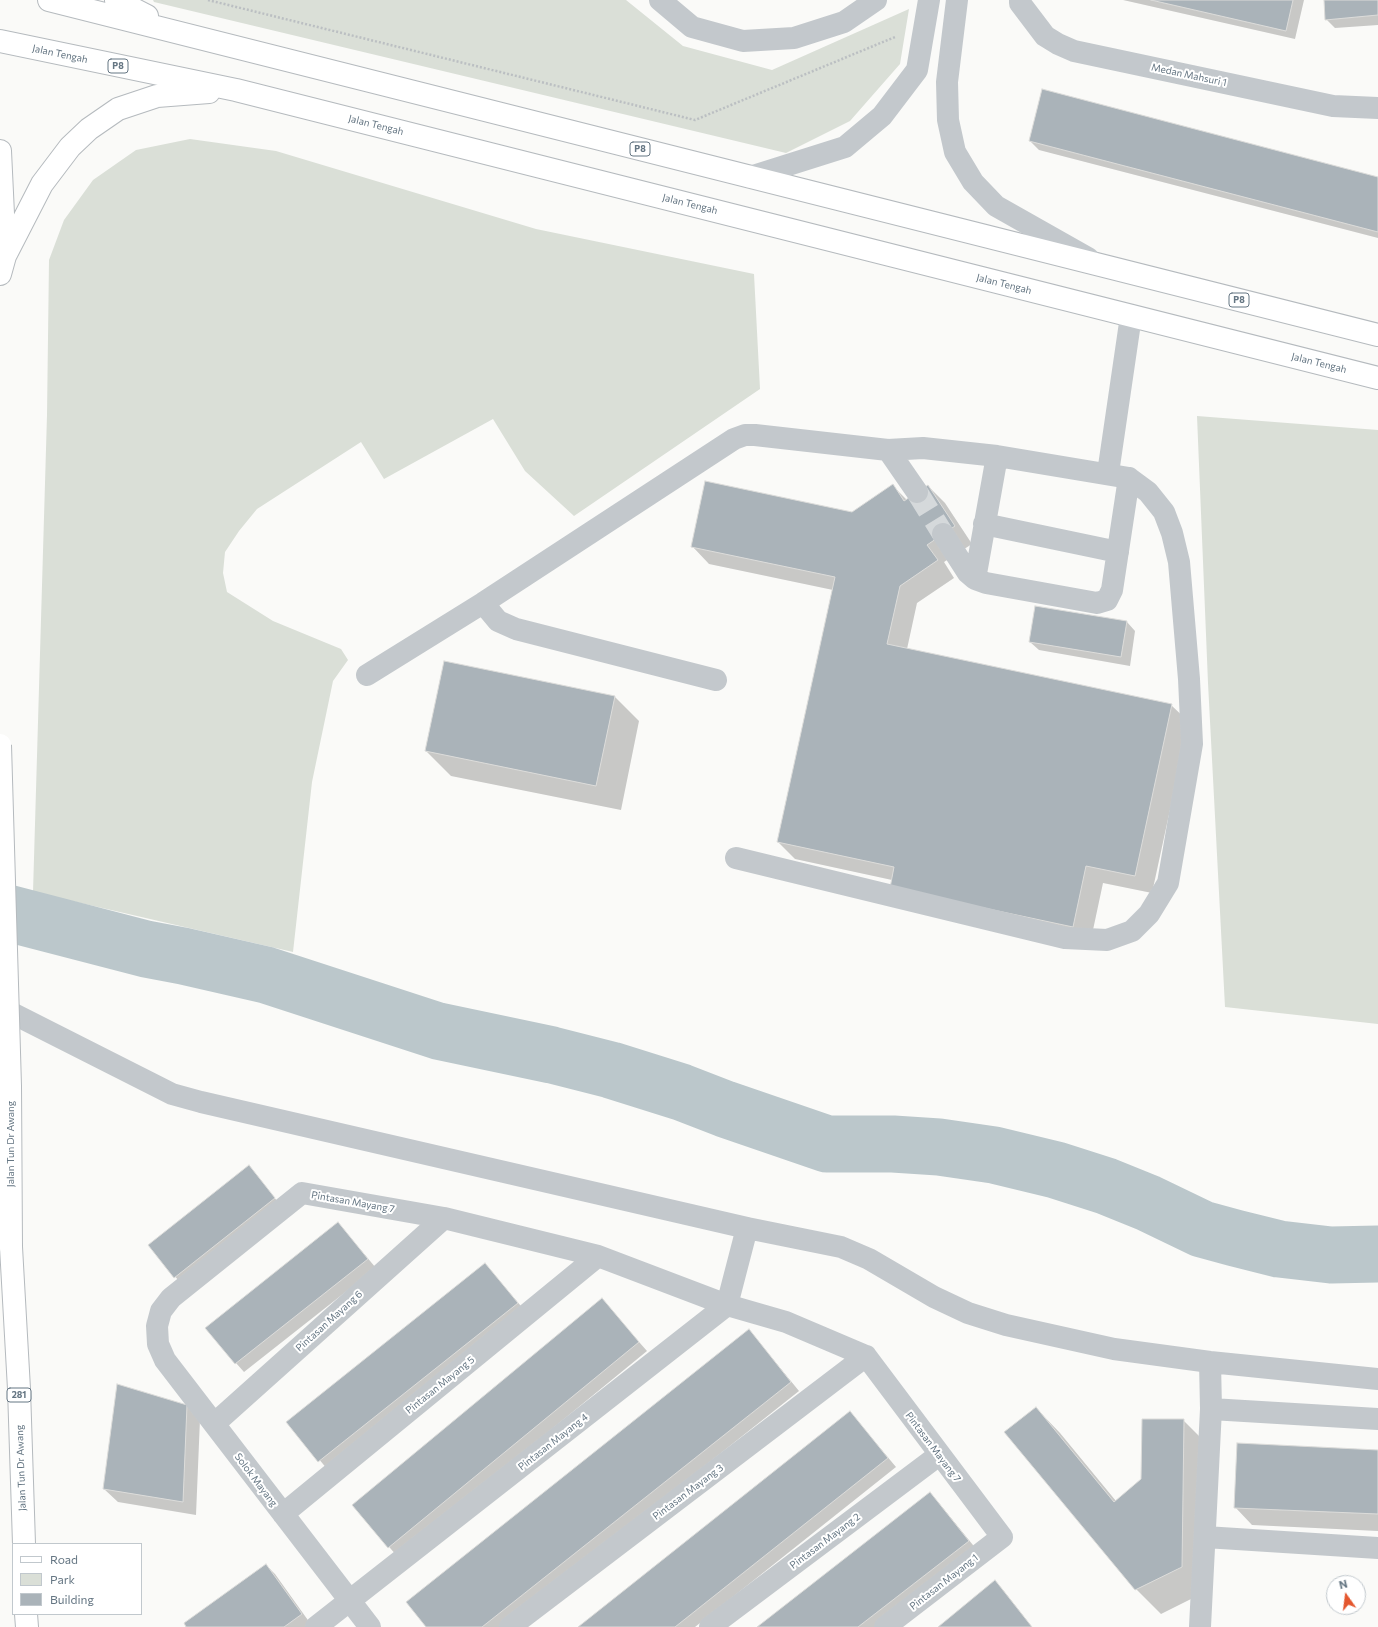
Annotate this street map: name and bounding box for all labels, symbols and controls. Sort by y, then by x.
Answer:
street label: Jalan Tengah [31,42,89,66]
road number: P8 [108,59,128,73]
street label: Medan Mahsuri 1 [1150,61,1228,89]
street label: Jalan Tengah [347,112,405,138]
road number: P8 [630,142,650,156]
street label: Jalan Tengah [661,191,719,217]
street label: Jalan Tengah [975,271,1033,297]
road number: P8 [1229,293,1249,307]
street label: Jalan Tengah [1290,350,1348,376]
street label: Jalan Tun Dr Awang [5,1101,17,1187]
street label: Pintasan Mayang 7 [310,1189,396,1215]
street label: Pintasan Mayang 6 [293,1288,365,1354]
street label: Pintasan Mayang 5 [403,1354,477,1416]
road number: 281 [7,1388,31,1402]
street label: Pintasan Mayang 7 [903,1410,963,1484]
street label: Pintasan Mayang 4 [516,1411,590,1473]
street label: Jalan Tun Dr Awang [13,1425,29,1511]
street label: Solok Mayang [232,1451,280,1509]
street label: Pintasan Mayang 3 [650,1462,726,1522]
street label: Pintasan Mayang 2 [788,1511,862,1571]
legend [12,1543,142,1615]
text: Road [50,1552,78,1566]
street label: Pintasan Mayang 1 [907,1552,981,1612]
text: Park [50,1572,75,1586]
north arrow [1326,1575,1366,1615]
text: N [1338,1577,1349,1591]
text: Building [50,1592,94,1606]

